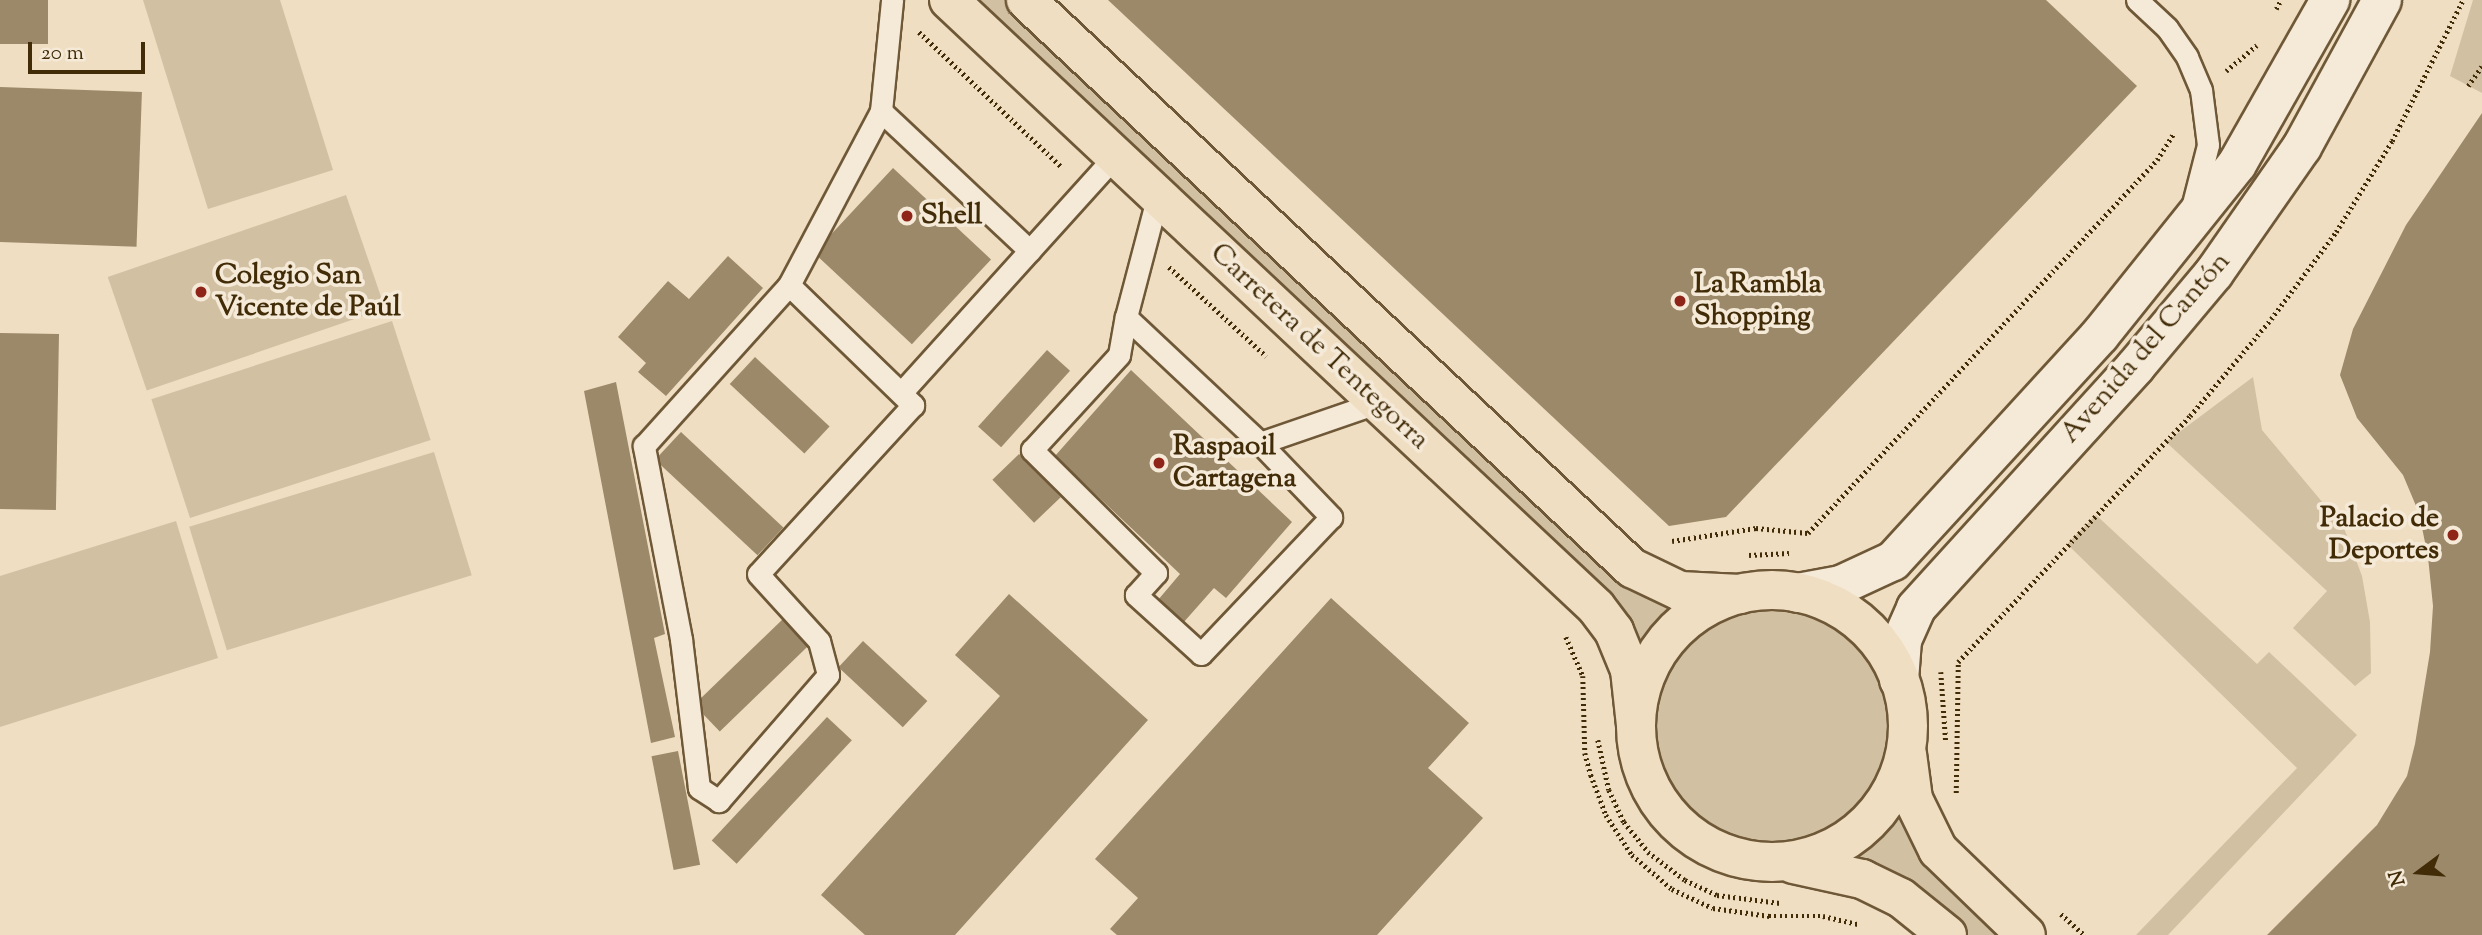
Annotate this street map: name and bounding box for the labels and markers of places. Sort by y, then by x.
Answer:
place label: Shell [921,199,982,233]
marker: Shell [899,208,915,224]
place label: Colegio San Vicente de Paúl [215,259,401,325]
place label: La Rambla Shopping [1694,268,1822,334]
marker: Colegio San Vicente de Paúl [193,284,209,300]
marker: La Rambla Shopping [1672,293,1688,309]
place label: Raspaoil Cartagena [1173,430,1296,496]
marker: Raspaoil Cartagena [1151,455,1167,471]
place label: Palacio de Deportes [2320,502,2439,568]
marker: Palacio de Deportes [2445,527,2461,543]

